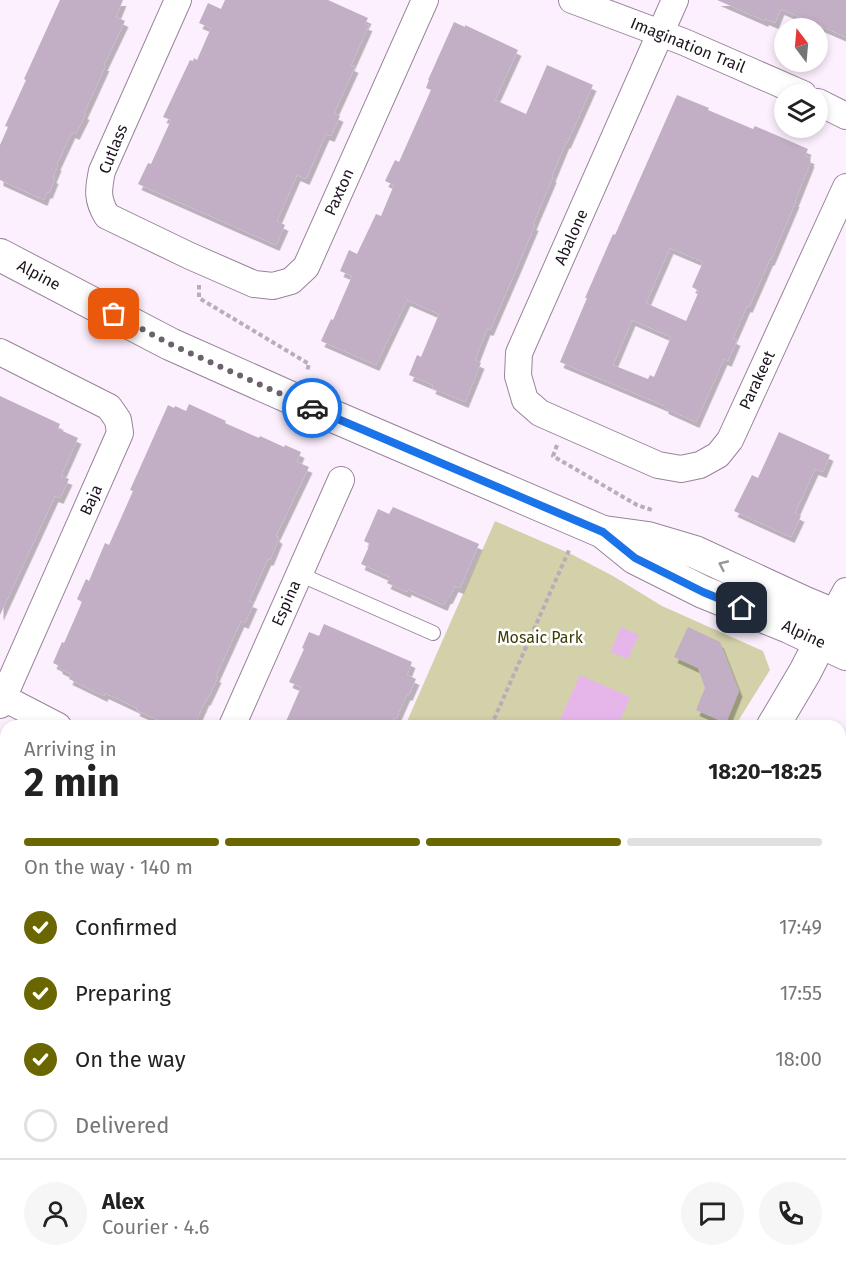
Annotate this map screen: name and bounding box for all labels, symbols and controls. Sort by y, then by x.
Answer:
street label: Imagination Trail [628,13,749,77]
north arrow [774,18,828,72]
map controls [774,18,828,138]
button: layers [774,84,828,138]
street label: Cutlass [95,122,131,176]
street label: Paxton [320,166,358,218]
street label: Abalone [550,206,592,268]
street label: Alpine [14,256,64,294]
pin [88,288,139,339]
icon: bag [97,297,130,330]
street label: Parakeet [735,347,779,412]
courier [282,378,342,438]
icon: car [296,392,329,425]
street label: Baja [76,482,106,518]
one-way arrow [718,561,729,573]
street label: Espina [268,577,304,629]
pin [716,582,767,633]
icon: home [725,591,758,624]
street label: Alpine [779,616,829,652]
park label: Mosaic Park [497,628,584,647]
text: Arriving in [24,737,117,761]
text: 18:20–18:25 [708,758,822,785]
text: 2 min [24,760,120,806]
text: On the way · 140 m [24,855,193,879]
icon: check [24,911,57,944]
text: Confirmed [75,914,178,941]
text: 17:49 [779,915,822,939]
icon: check [24,977,57,1010]
text: Preparing [75,980,171,1007]
text: 17:55 [780,981,822,1005]
icon: check [24,1043,57,1076]
text: On the way [75,1046,186,1073]
text: 18:00 [775,1047,822,1071]
text: Delivered [75,1112,170,1139]
button: person [24,1182,87,1245]
button: chat [681,1182,744,1245]
button: phone [759,1182,822,1245]
text: Alex [102,1188,145,1215]
text: Courier · 4.6 [102,1215,209,1239]

